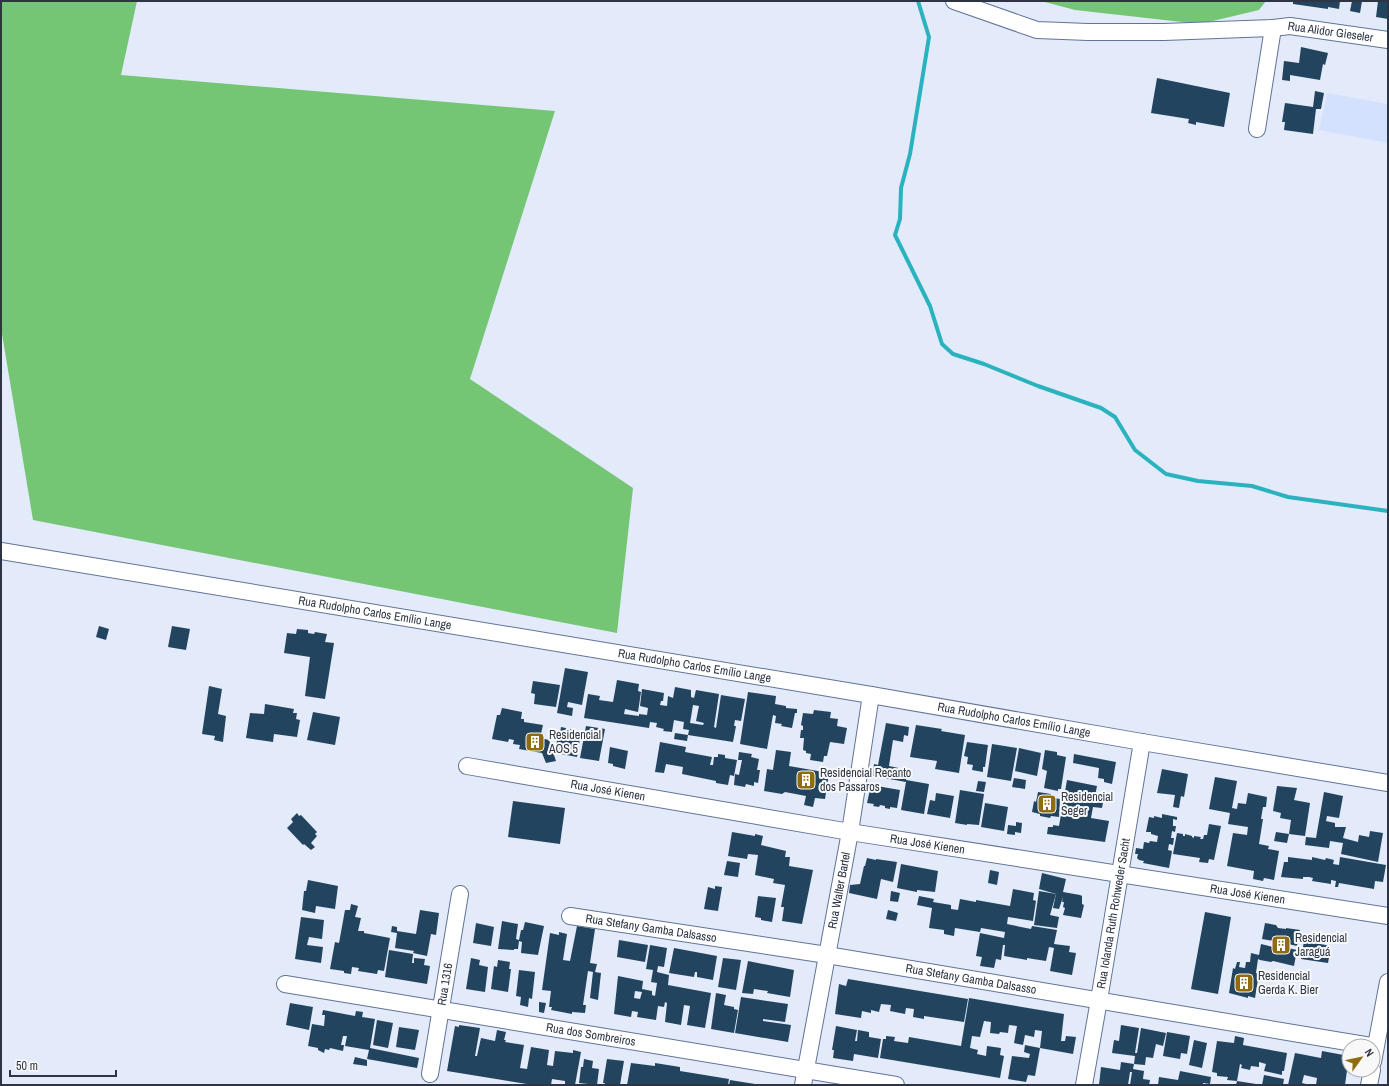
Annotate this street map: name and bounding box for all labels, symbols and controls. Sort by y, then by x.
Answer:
street label: Rua Alidor Gieseler [1287,18,1375,46]
street label: Rua Rudolpho Carlos Emílio Lange [297,592,453,633]
street label: Rua Rudolpho Carlos Emílio Lange [617,645,772,686]
street label: Rua Rudolpho Carlos Emílio Lange [936,699,1092,741]
place label: Residencial AOS 5 [548,727,601,757]
building icon: Residencial AOS 5 [524,731,546,753]
place label: Residencial Recanto dos Passaros [820,765,911,795]
building icon: Residencial Recanto dos Passaros [795,769,817,791]
street label: Rua José Kienen [569,776,647,805]
place label: Residencial Seger [1061,789,1113,819]
building icon: Residencial Seger [1036,793,1058,815]
street label: Rua José Kienen [889,830,966,858]
street label: Rua Iolanda Ruth Rohweder Sacht [1093,837,1134,990]
street label: Rua Walter Bartel [824,851,854,930]
street label: Rua José Kienen [1209,880,1286,908]
street label: Rua Stefany Gamba Dalsasso [584,910,718,946]
place label: Residencial Jaraguá [1295,930,1347,960]
building icon: Residencial Jaraguá [1270,934,1292,956]
street label: Rua Stefany Gamba Dalsasso [904,960,1038,998]
street label: Rua 1316 [434,962,456,1007]
place label: Residencial Gerda K. Bier [1258,968,1319,998]
building icon: Residencial Gerda K. Bier [1233,972,1255,994]
street label: Rua dos Sombreiros [545,1019,637,1050]
north arrow [1341,1038,1381,1078]
text: N [1362,1046,1377,1059]
scale bar [10,1052,116,1078]
text: 50 m [16,1058,38,1074]

